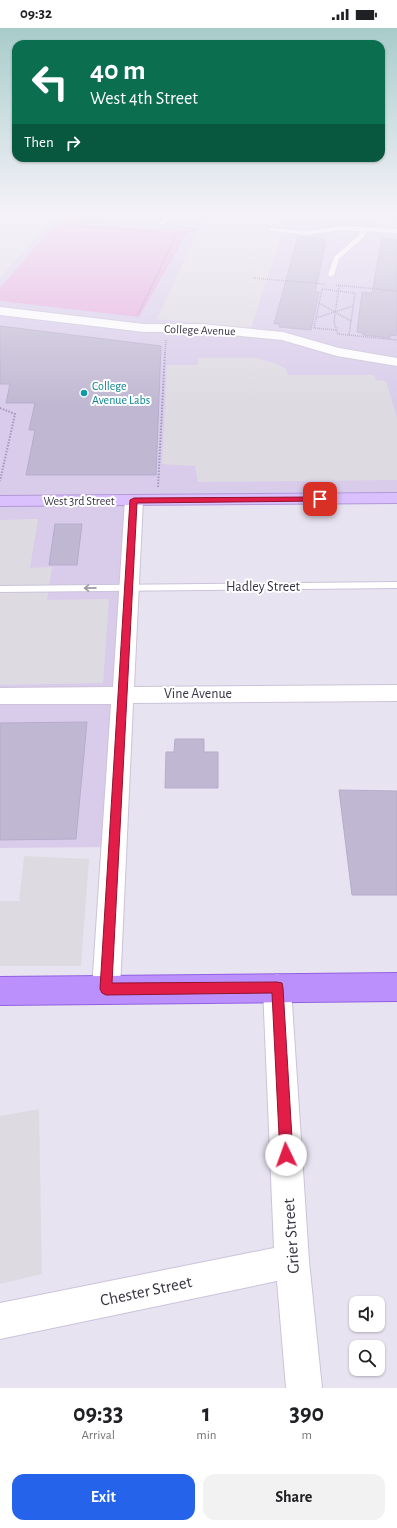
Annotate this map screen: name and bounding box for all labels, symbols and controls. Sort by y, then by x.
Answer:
text: 09:32 [20,6,52,21]
icon: left [24,56,76,108]
text: 40 m [90,57,146,85]
text: West 4th Street [90,90,198,108]
icon: right [62,132,84,154]
text: Then [24,135,54,150]
street label: College Avenue [164,323,236,337]
place label: College Avenue Labs [92,380,150,406]
marker: College Avenue Labs [79,388,89,398]
pin [303,482,337,516]
icon: arrive [309,488,331,510]
street label: West 3rd Street [43,495,115,507]
street label: Hadley Street [226,580,301,594]
one-way arrow [84,584,97,592]
street label: Vine Avenue [164,687,232,701]
position arrow [265,1134,307,1176]
street label: Grier Street [280,1197,302,1274]
street label: Chester Street [99,1273,194,1309]
map controls [349,1296,385,1376]
button: sound [349,1296,385,1332]
button: search [349,1340,385,1376]
text: 09:33 [73,1402,123,1426]
text: 1 [202,1402,211,1426]
text: 390 [290,1402,324,1426]
text: Arrival [81,1429,115,1442]
text: min [196,1429,217,1442]
text: m [302,1429,312,1442]
button: Exit [12,1474,195,1520]
button: Share [203,1474,385,1520]

